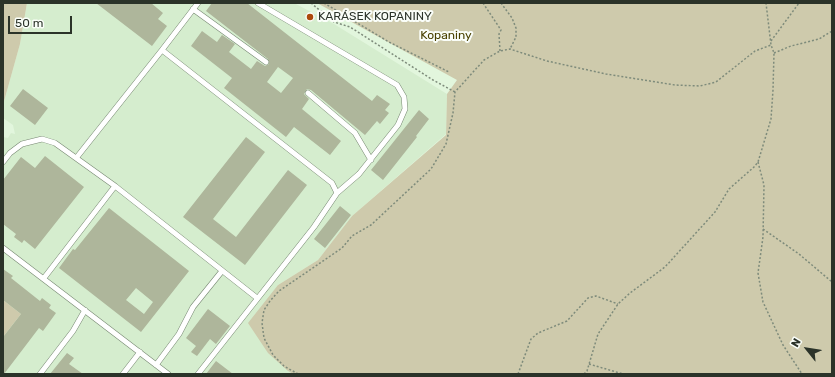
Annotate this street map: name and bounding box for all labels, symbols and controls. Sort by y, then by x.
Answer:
scale bar [10,8,74,34]
place label: KARÁSEK KOPANINY [318,10,432,24]
marker: KARÁSEK KOPANINY [305,12,315,22]
text: 50 m [15,16,43,30]
park label: Kopaniny [420,29,472,43]
north arrow [787,329,827,369]
text: N [789,336,804,349]

